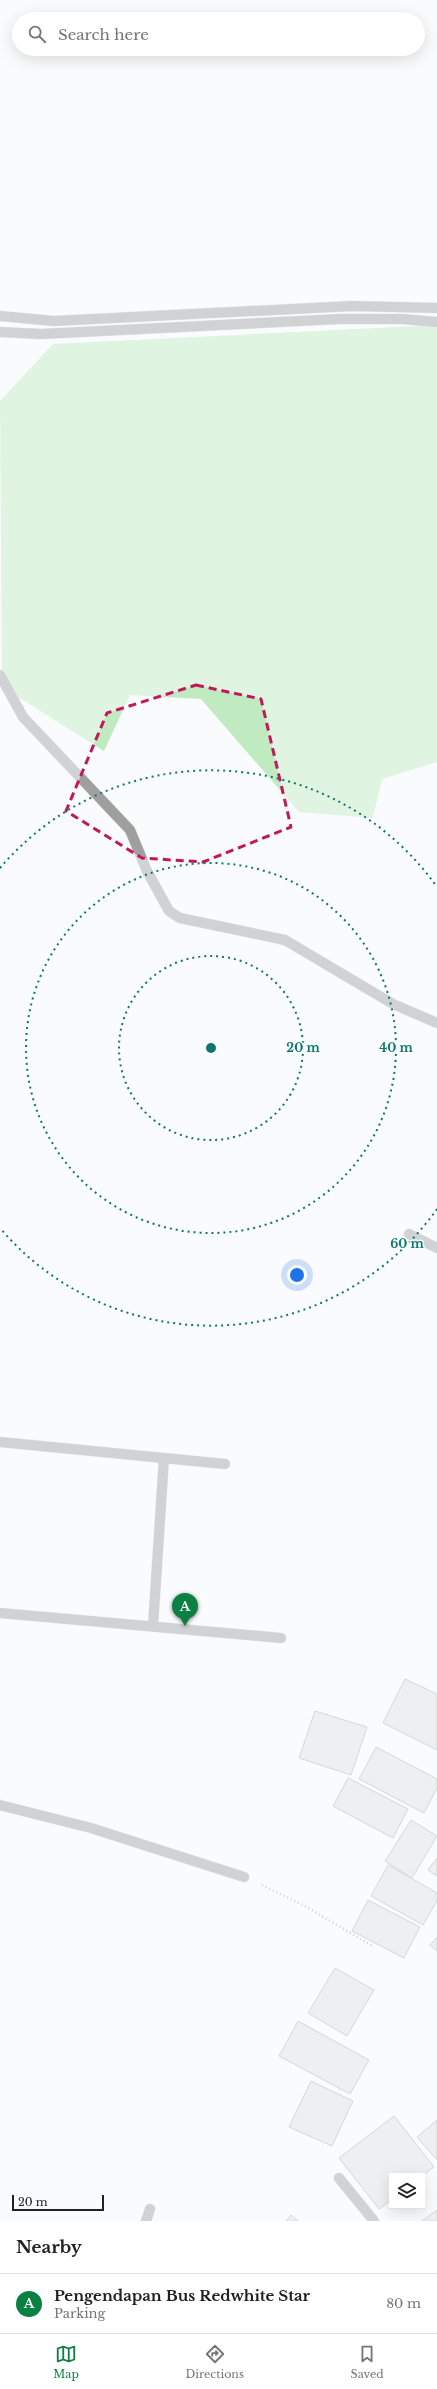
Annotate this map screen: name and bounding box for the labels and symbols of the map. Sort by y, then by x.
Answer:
text: 20 m [286,1040,320,1055]
text: 40 m [379,1040,413,1055]
centre of rings [204,1041,218,1055]
text: 60 m [390,1236,425,1251]
your location [287,1265,307,1285]
pin: A [172,1593,198,1626]
scale bar [12,2193,104,2212]

